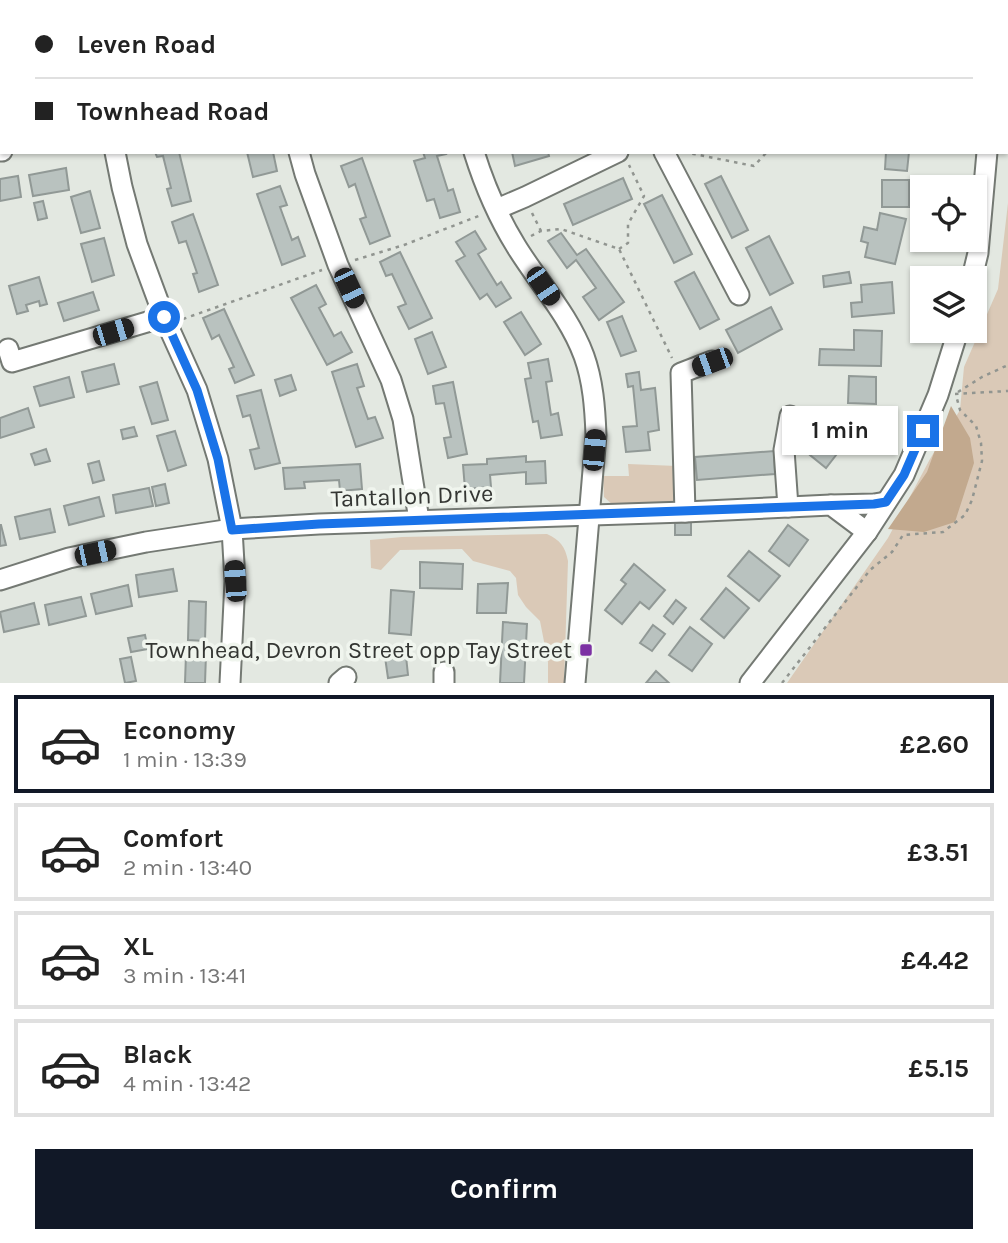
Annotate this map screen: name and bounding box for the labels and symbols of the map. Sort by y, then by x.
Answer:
car [523,263,564,309]
car [331,265,368,311]
route start [148,301,180,333]
car [90,316,137,348]
car [689,345,736,379]
callout: 1 min [783,406,898,456]
route end [907,415,939,447]
car [582,428,607,472]
street label: Tantallon Drive [330,479,494,513]
car [73,538,118,568]
car [224,559,247,603]
place label: Townhead, Devron Street opp Tay Street [145,636,572,664]
marker: Townhead, Devron Street opp Tay Street [578,642,594,658]

